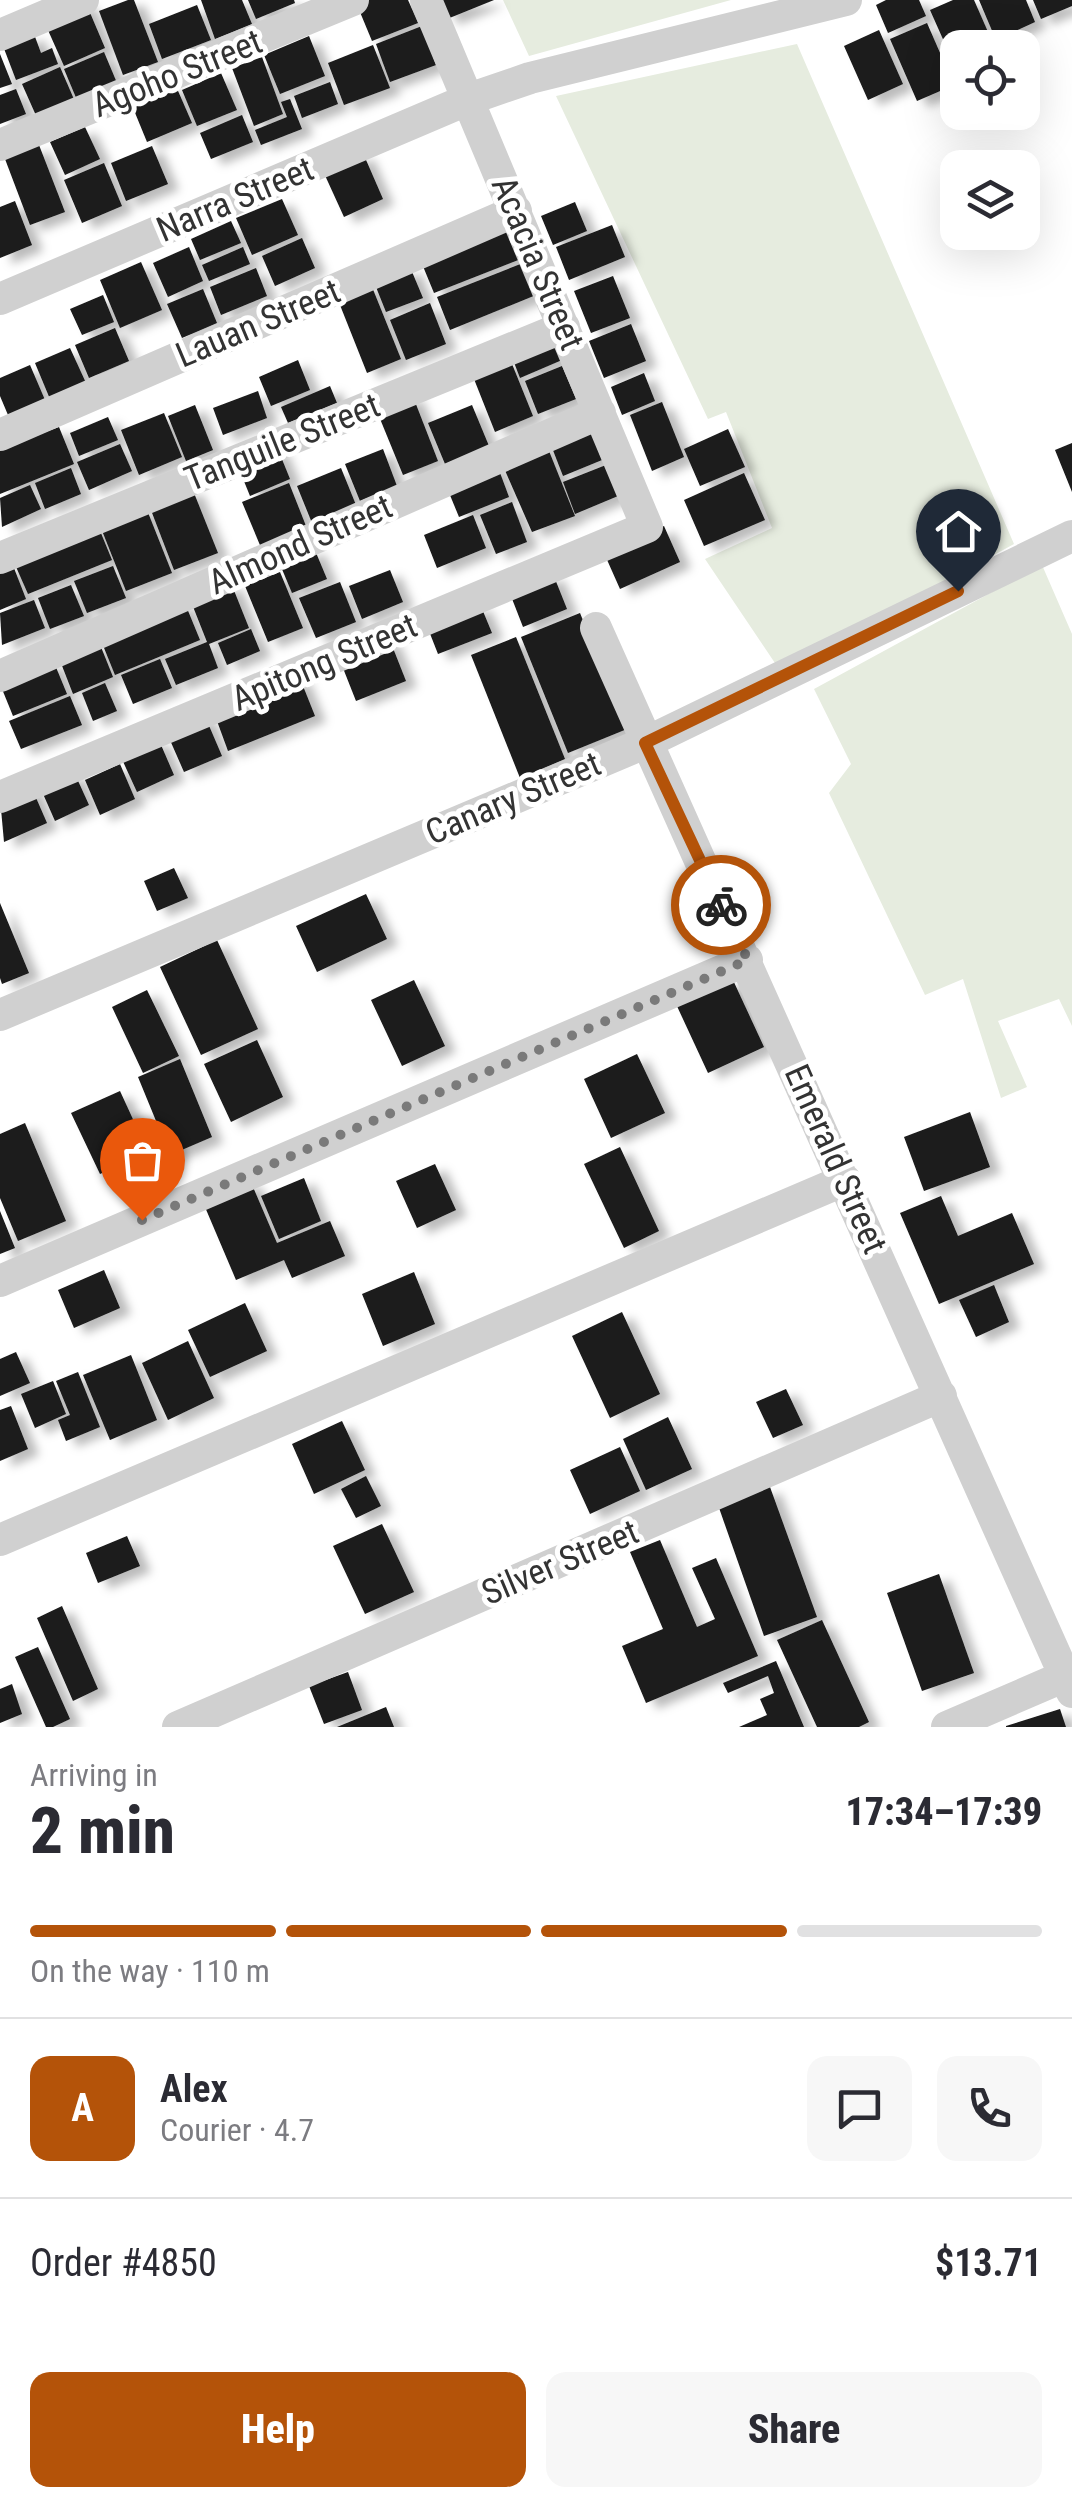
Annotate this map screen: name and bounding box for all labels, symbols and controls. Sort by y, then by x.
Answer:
street label: Agoho Street [86,21,268,126]
map controls [940,30,1040,250]
button: locate [940,30,1040,130]
street label: Narra Street [151,148,320,251]
button: layers [940,150,1040,250]
street label: Acacia Street [483,170,592,356]
street label: Lauan Street [170,271,346,376]
street label: Tanguile Street [179,385,386,500]
street label: Almond Street [202,486,398,603]
pin [916,489,1001,592]
icon: home [931,504,986,559]
street label: Apitong Street [225,605,423,720]
street label: Canary Street [420,743,607,854]
courier [671,855,771,955]
icon: bike [694,878,749,933]
street label: Emerald Street [776,1058,895,1260]
pin [100,1118,185,1221]
icon: bag [115,1133,170,1188]
street label: Silver Street [476,1511,645,1614]
text: Arriving in [30,1756,158,1794]
text: 17:34–17:39 [845,1790,1042,1834]
text: 2 min [30,1793,175,1869]
text: On the way · 110 m [30,1952,270,1990]
button: chat [807,2056,912,2161]
button: phone [937,2056,1042,2161]
text: Alex [160,2067,228,2111]
text: A [71,2086,94,2130]
text: Courier · 4.7 [160,2111,314,2149]
text: Order #4850 [30,2241,217,2285]
text: $13.71 [935,2241,1042,2285]
button: Help [30,2372,526,2487]
button: Share [546,2372,1042,2487]

